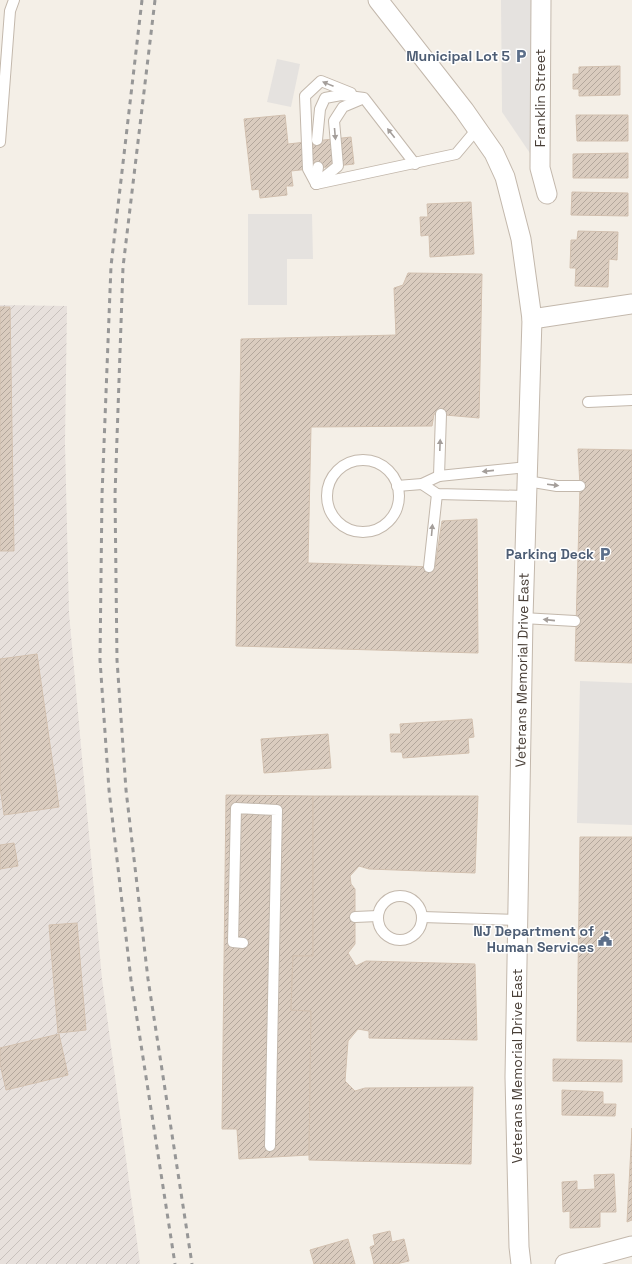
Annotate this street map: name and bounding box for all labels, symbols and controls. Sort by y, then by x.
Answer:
place label: Municipal Lot 5 [406,47,510,65]
parking icon: Municipal Lot 5 [513,48,529,64]
street label: Franklin Street [531,49,549,147]
one-way arrow [321,80,333,86]
one-way arrow [332,128,338,140]
one-way arrow [387,128,395,139]
one-way arrow [437,438,443,451]
one-way arrow [482,468,494,475]
one-way arrow [547,482,559,488]
one-way arrow [429,524,436,536]
place label: Parking Deck [506,545,594,563]
parking icon: Parking Deck [597,546,613,562]
street label: Veterans Memorial Drive East [511,572,533,768]
one-way arrow [543,617,555,624]
place label: NJ Department of Human Services [473,922,594,956]
public building icon: NJ Department of Human Services [597,931,613,947]
street label: Veterans Memorial Drive East [508,969,526,1163]

